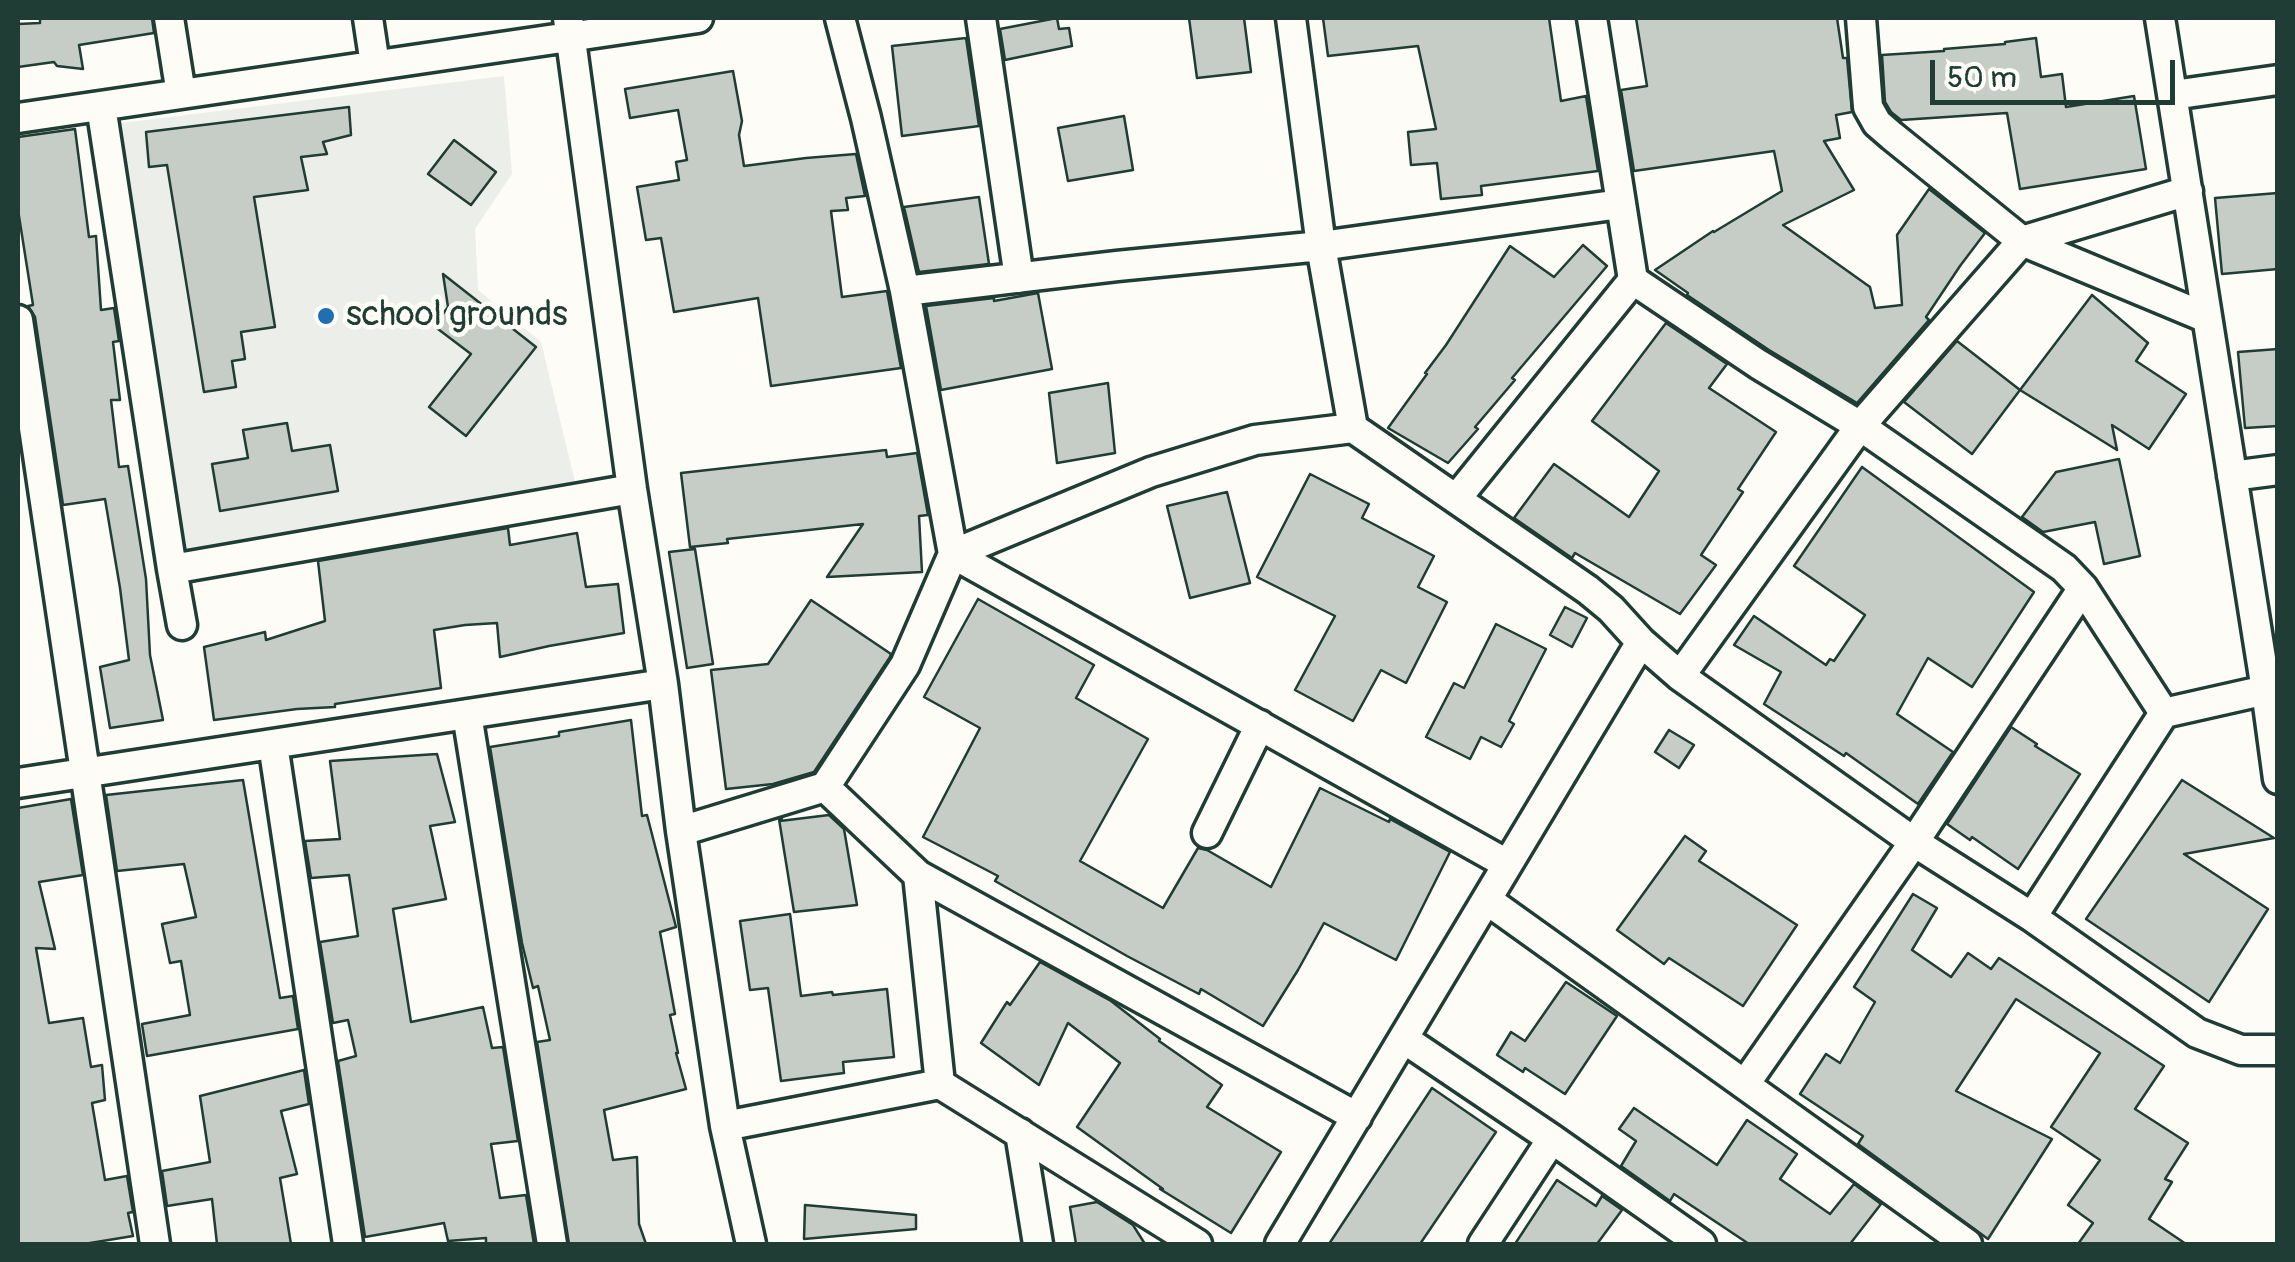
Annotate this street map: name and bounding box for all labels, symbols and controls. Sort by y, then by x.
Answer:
scale bar [1935,40,2180,102]
text: 50 m [1947,59,2017,96]
place label: school grounds [346,295,568,337]
marker: school grounds [315,305,337,327]

